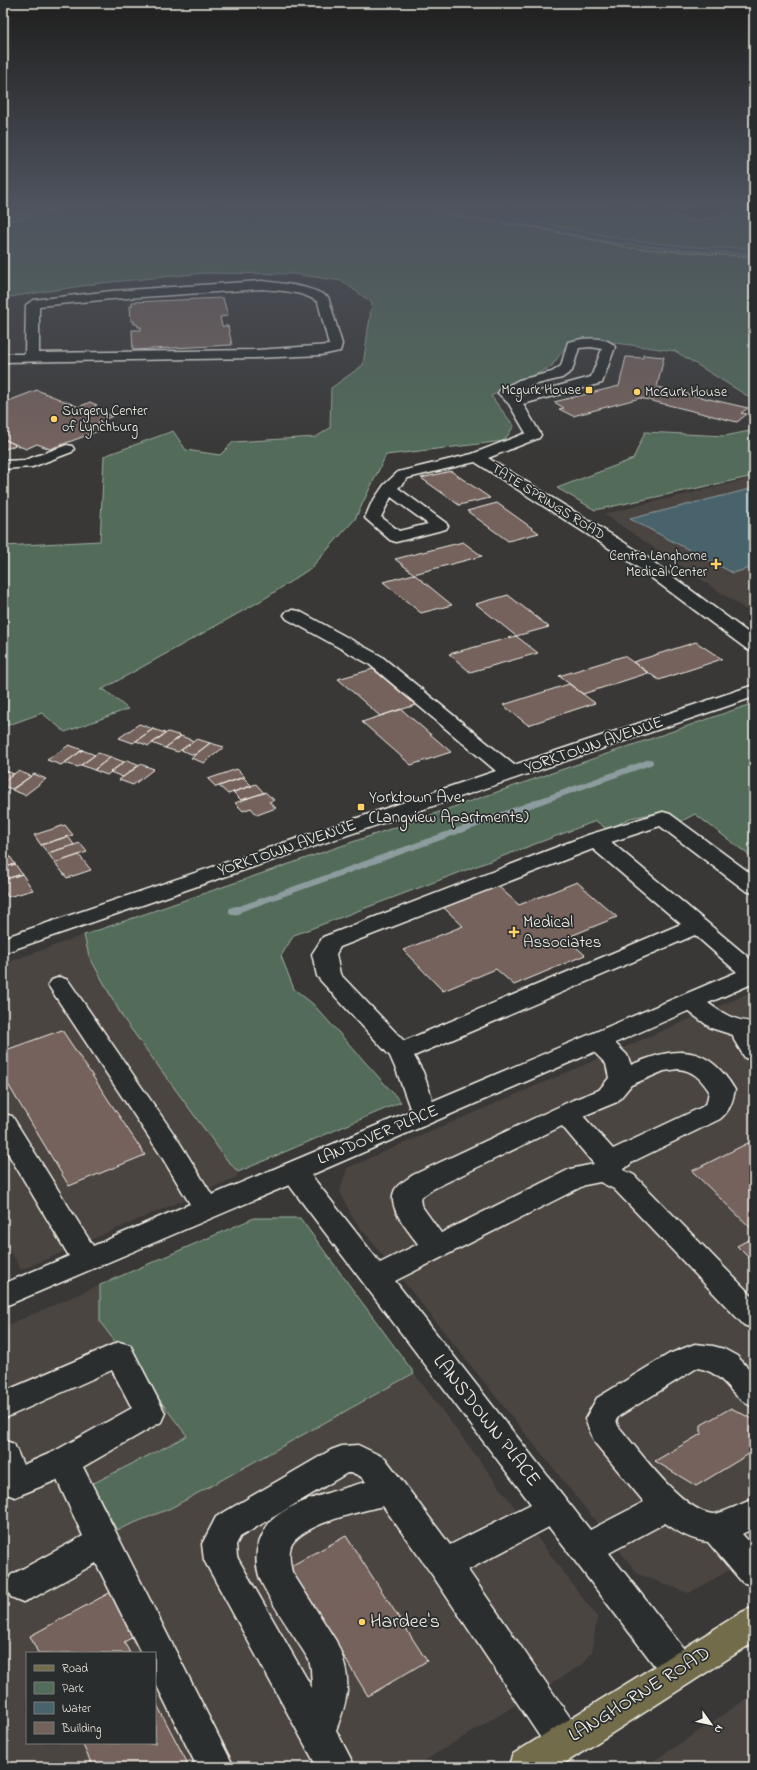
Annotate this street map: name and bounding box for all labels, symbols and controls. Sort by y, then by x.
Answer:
place label: Mcgurk House [501,380,582,402]
place label: McGurk House [645,382,728,403]
marker: Mcgurk House [584,385,594,395]
marker: McGurk House [632,387,642,397]
place label: Surgery Center of Lynchburg [62,401,148,439]
marker: Surgery Center of Lynchburg [49,414,59,424]
street label: TATE SPRINGS ROAD [487,458,609,546]
place label: Centra Langhorne Medical Center [609,546,708,583]
marker: Centra Langhorne Medical Center [710,558,722,570]
street label: YORKTOWN AVENUE [521,709,667,781]
place label: Yorktown Ave. (Langview Apartments) [369,785,529,832]
marker: Yorktown Ave. (Langview Apartments) [356,802,366,812]
street label: YORKTOWN AVENUE [214,812,360,884]
place label: Medical Associates [523,910,601,955]
marker: Medical Associates [508,926,520,938]
street label: LANDOVER PLACE [314,1098,442,1172]
street label: LANSDOWN PLACE [425,1349,547,1493]
place label: Hardee's [370,1608,440,1637]
marker: Hardee's [357,1617,367,1627]
street label: LANGHORNE ROAD [563,1640,717,1750]
legend [26,1652,156,1744]
text: Road [62,1660,88,1678]
text: Park [62,1680,84,1698]
text: Water [62,1700,91,1718]
north arrow [691,1704,731,1744]
text: Building [61,1720,101,1739]
text: N [710,1721,727,1736]

